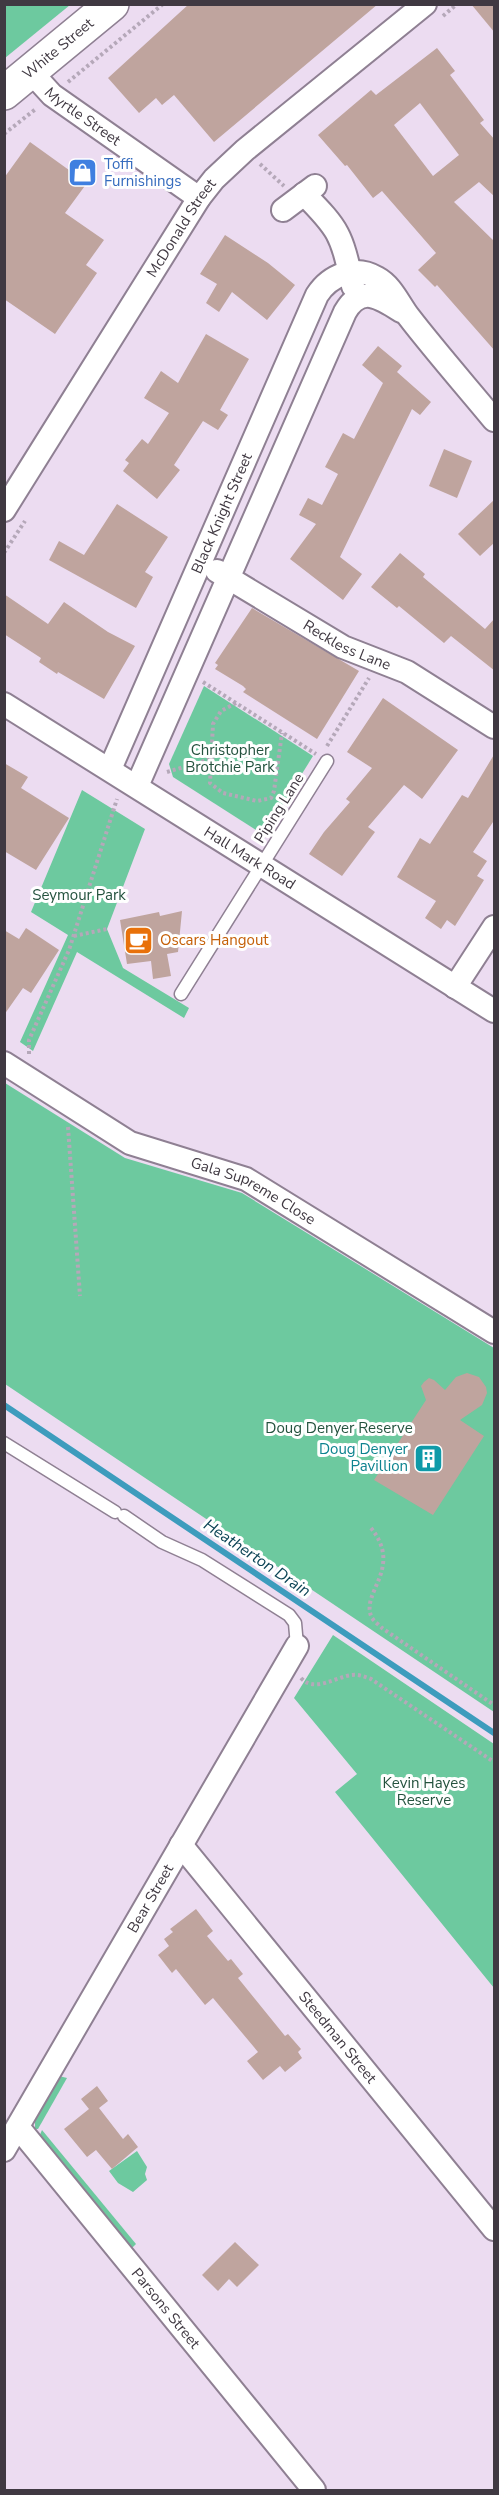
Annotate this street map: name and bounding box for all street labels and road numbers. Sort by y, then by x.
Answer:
street label: White Street [18,13,98,84]
street label: Myrtle Street [40,83,125,151]
street label: McDonald Street [142,174,221,281]
street label: Black Knight Street [187,449,257,577]
street label: Reckless Lane [299,615,394,675]
street label: Piping Lane [250,769,308,847]
street label: Hall Mark Road [200,822,299,894]
street label: Gala Supreme Close [188,1152,319,1230]
street label: Bear Street [122,1860,178,1936]
street label: Steedman Street [294,1987,382,2088]
street label: Parsons Street [127,2264,205,2353]

